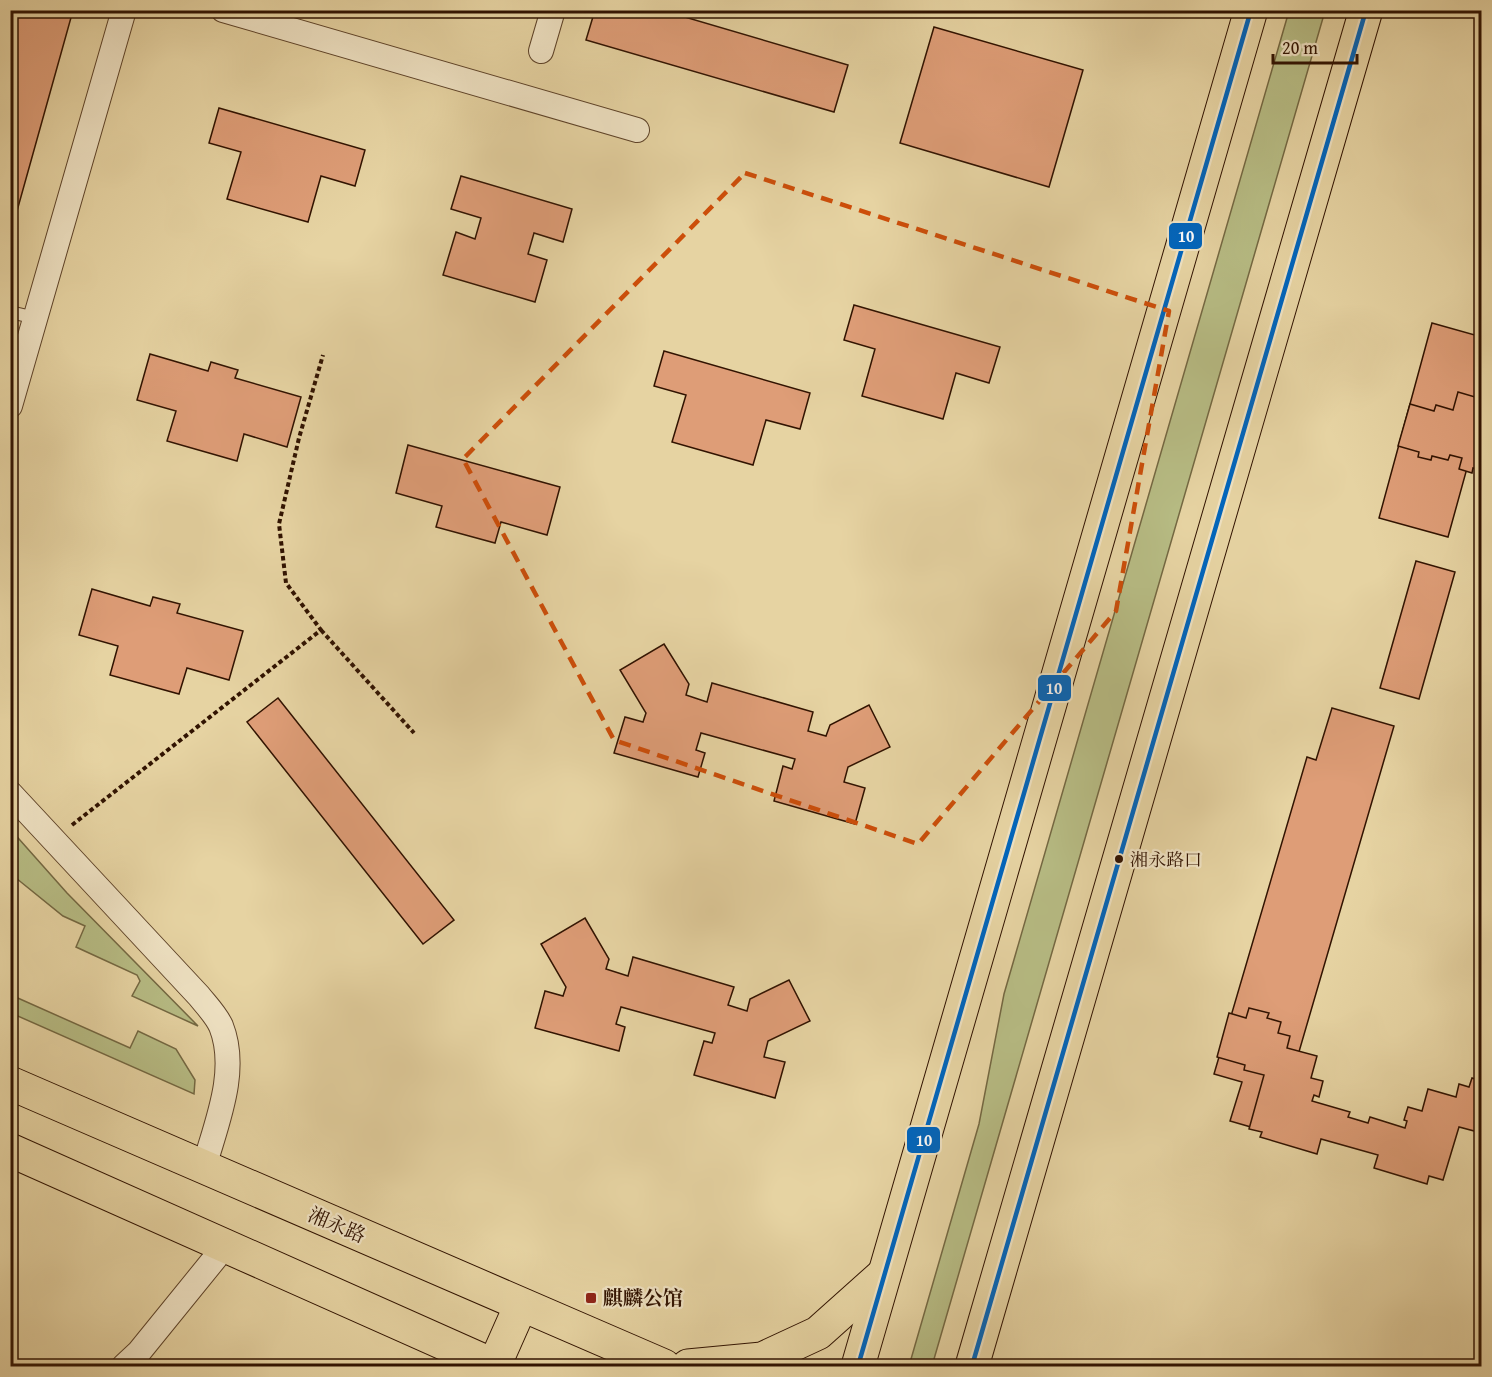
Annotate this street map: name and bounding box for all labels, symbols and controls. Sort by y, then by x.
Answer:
scale bar [1273,27,1357,65]
text: 20 m [1282,34,1318,61]
line badge: 10 [1168,222,1203,250]
text: 10 [1178,224,1194,248]
line badge: 10 [1037,674,1072,702]
text: 10 [1046,676,1062,700]
place label: 湘永路口 [1130,846,1202,873]
marker: 湘永路口 [1113,853,1125,865]
line badge: 10 [906,1126,941,1154]
text: 10 [916,1128,932,1152]
street label: 湘永路 [304,1199,370,1250]
place label: 麒麟公馆 [603,1283,683,1312]
marker: 麒麟公馆 [584,1291,598,1305]

